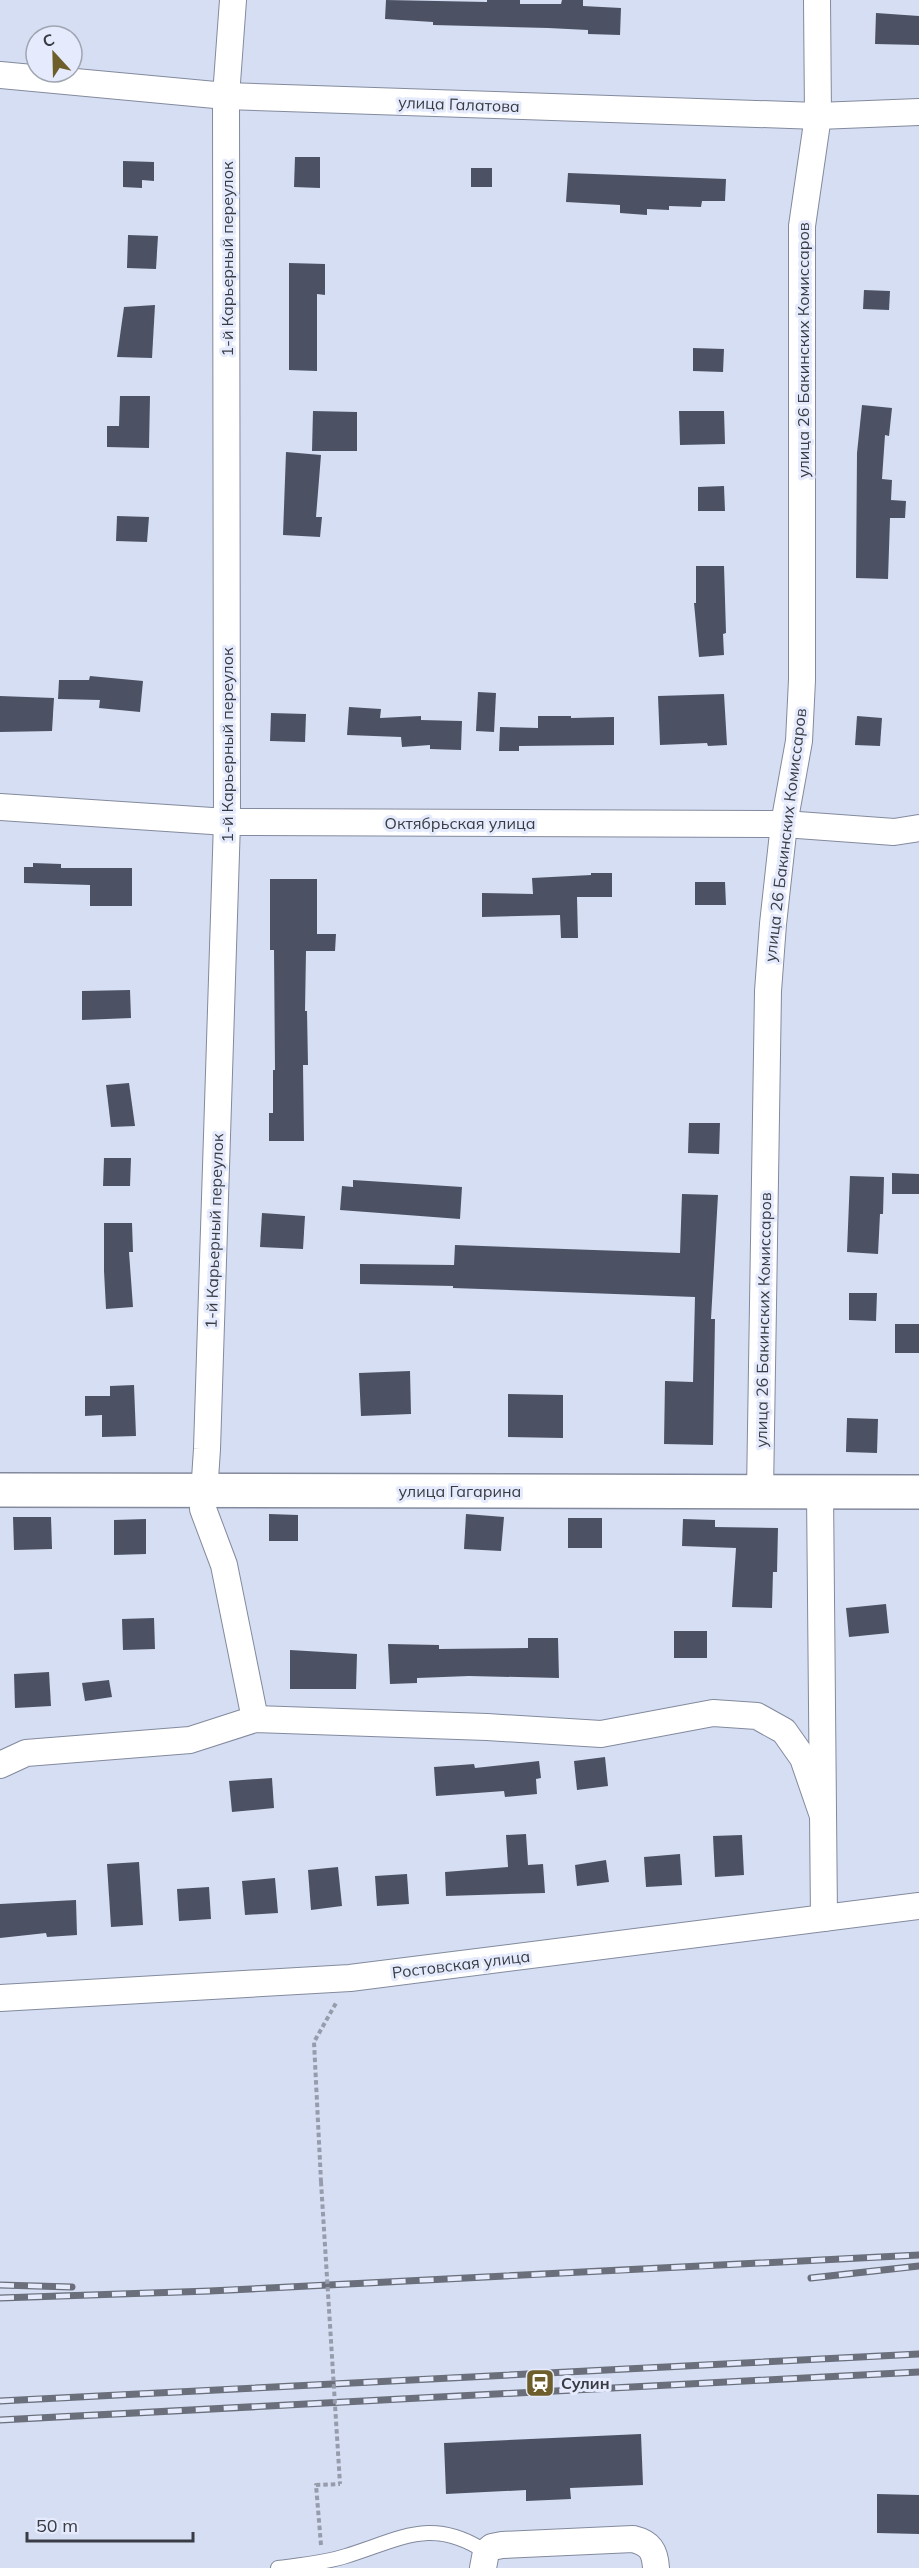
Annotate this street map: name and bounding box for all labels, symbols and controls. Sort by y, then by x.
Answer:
north arrow [24,24,84,84]
text: С [40,29,57,51]
street label: улица Галатова [398,92,520,116]
street label: 1-й Карьерный переулок [217,161,237,357]
street label: улица 26 Бакинских Комиссаров [793,222,813,478]
street label: 1-й Карьерный переулок [217,647,237,843]
street label: улица 26 Бакинских Комиссаров [760,707,810,963]
street label: Октябрьская улица [385,813,535,833]
street label: 1-й Карьерный переулок [201,1133,227,1329]
street label: улица 26 Бакинских Комиссаров [751,1192,775,1448]
street label: улица Гагарина [399,1481,521,1501]
street label: Ростовская улица [391,1946,531,1982]
station icon: Сулин [524,2367,556,2399]
place label: Сулин [561,2373,610,2393]
scale bar [27,2505,194,2543]
text: 50 m [36,2514,78,2537]

